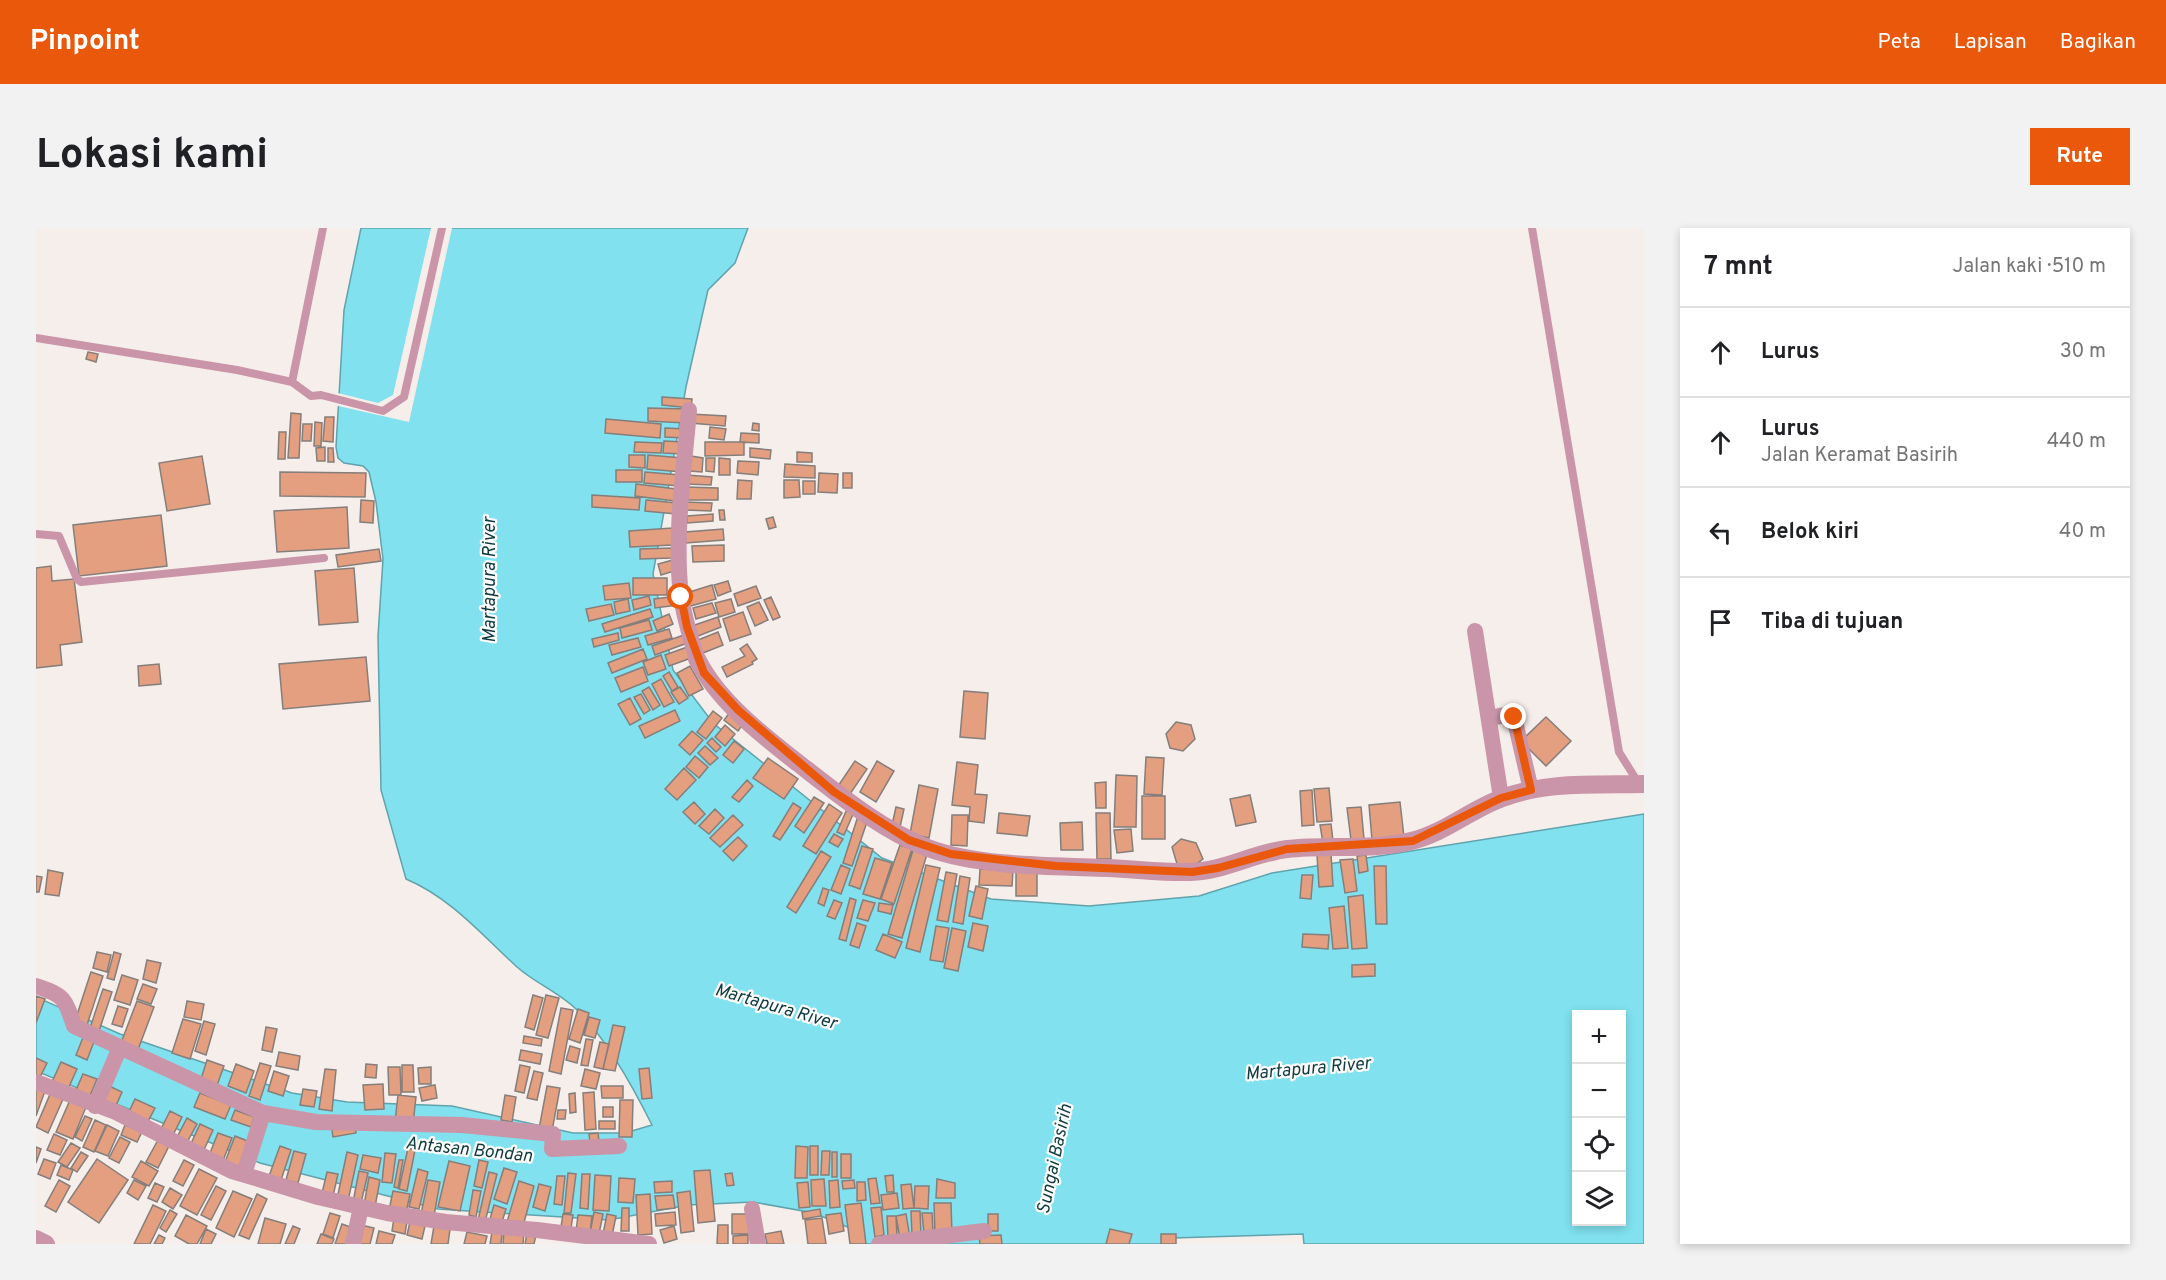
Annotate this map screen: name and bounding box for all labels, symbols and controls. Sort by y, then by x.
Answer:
text: Pinpoint [30,24,140,60]
text: Peta [1878,29,1921,56]
text: Lapisan [1954,29,2027,56]
text: Bagikan [2060,29,2136,56]
button: Rute [2030,128,2130,185]
text: Lokasi kami [36,130,268,183]
text: 7 mnt [1704,251,1773,284]
text: Jalan kaki · 510 m [1952,254,2106,280]
icon: ahead [1704,336,1737,369]
text: Lurus [1761,339,1820,366]
text: 30 m [2060,339,2106,365]
text: Lurus [1761,416,1820,443]
icon: ahead [1704,426,1737,459]
text: 440 m [2047,429,2106,455]
text: Jalan Keramat Basirih [1761,443,1958,469]
water label: Martapura River [479,515,502,643]
icon: left [1704,516,1737,549]
text: Belok kiri [1761,519,1859,546]
text: 40 m [2059,519,2106,545]
route start [667,583,693,609]
icon: arrive [1704,606,1737,639]
text: Tiba di tujuan [1761,609,1903,636]
route end [1500,703,1526,729]
water label: Martapura River [712,979,841,1036]
map controls [1572,1010,1626,1226]
button: + [1572,1010,1626,1064]
water label: Martapura River [1244,1052,1374,1086]
button: − [1572,1064,1626,1118]
water label: Sungai Basirih [1033,1102,1078,1216]
button: locate [1572,1118,1626,1172]
water label: Antasan Bondan [404,1132,534,1169]
button: layers [1572,1172,1626,1226]

